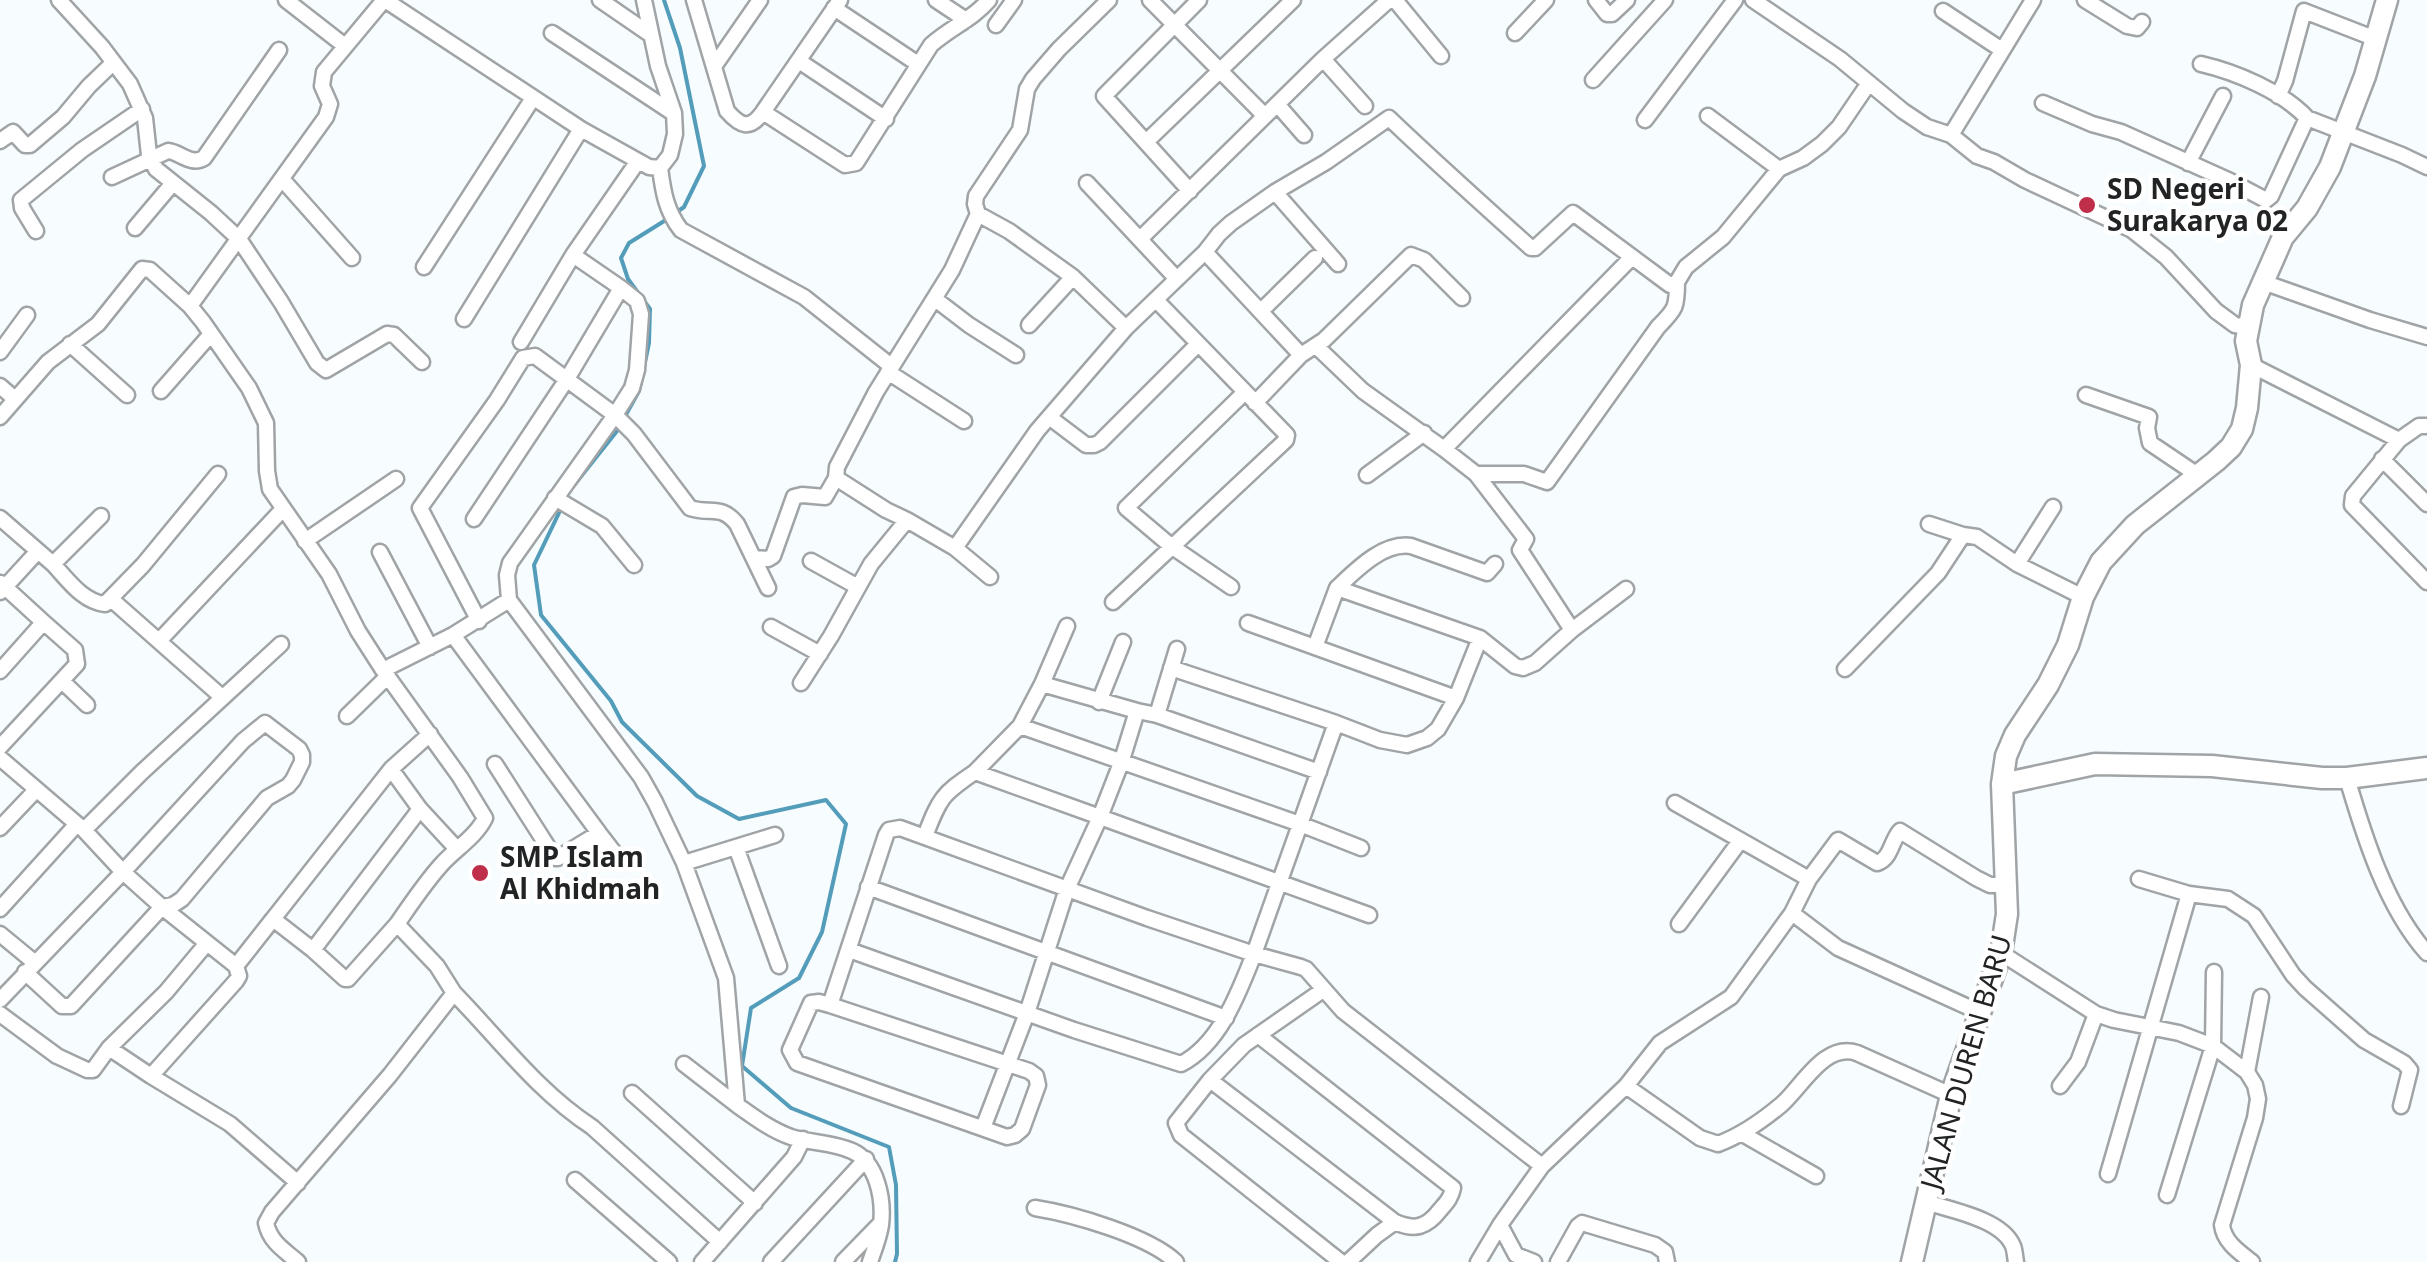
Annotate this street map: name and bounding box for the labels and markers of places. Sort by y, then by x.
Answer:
place label: SD Negeri Surakarya 02 [2107,169,2288,239]
marker: SD Negeri Surakarya 02 [2076,194,2098,216]
place label: SMP Islam Al Khidmah [500,837,660,907]
marker: SMP Islam Al Khidmah [469,862,491,884]

